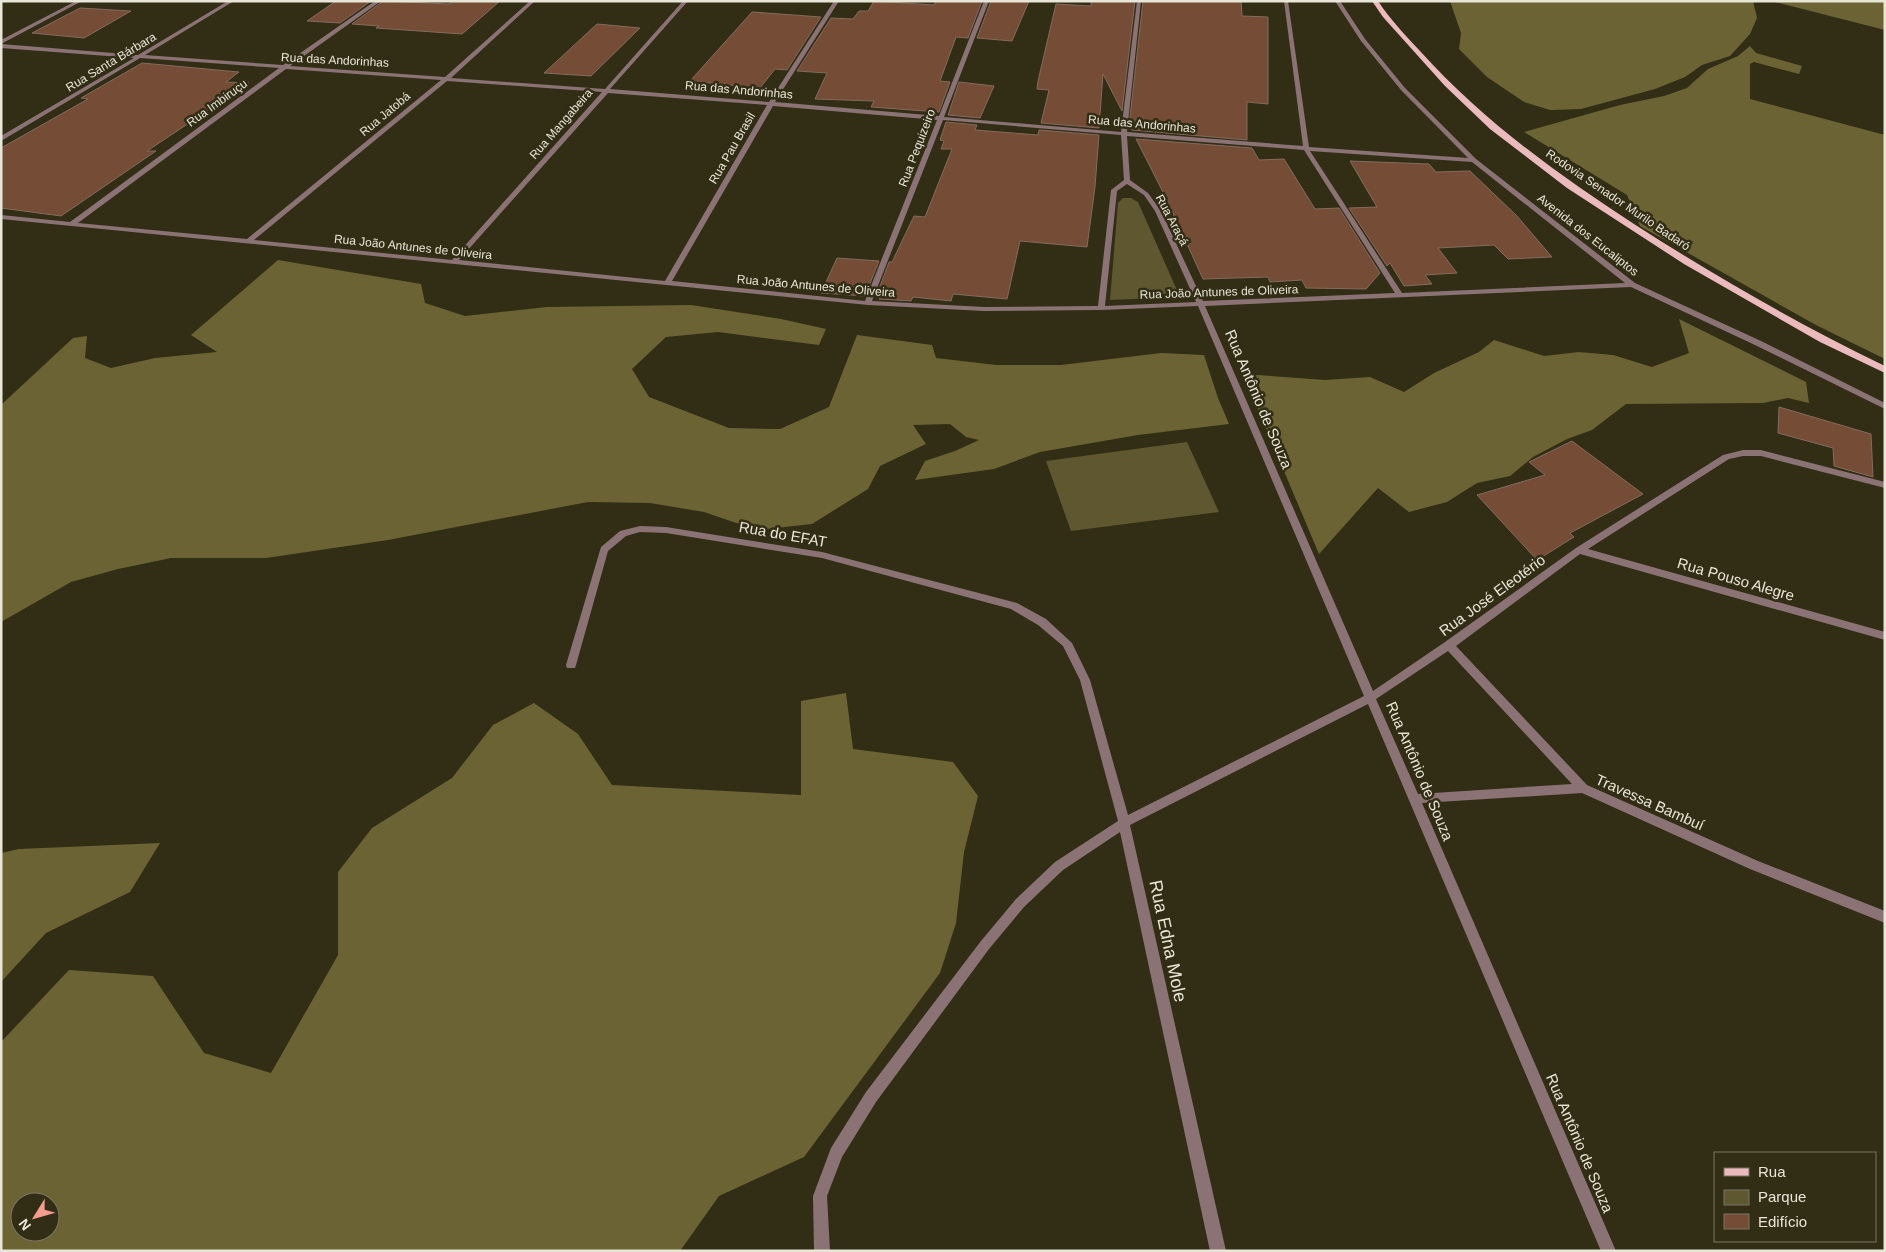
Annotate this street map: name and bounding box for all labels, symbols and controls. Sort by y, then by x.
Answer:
street label: Rua Santa Bárbara [63,29,159,94]
street label: Rua das Andorinhas [281,50,389,70]
street label: Rua Imbiruçu [184,76,250,130]
street label: Rua das Andorinhas [685,78,793,102]
street label: Rua Mangabeira [527,86,596,162]
street label: Rua Jatobá [357,89,413,139]
street label: Rua Pequizeiro [896,107,938,189]
street label: Rua Pau Brasil [706,110,758,186]
street label: Rua das Andorinhas [1088,112,1196,136]
street label: Rodovia Senador Murilo Badaró [1543,146,1693,254]
street label: Avenida dos Eucaliptos [1535,191,1641,279]
street label: Rua Araçá [1153,192,1191,248]
street label: Rua João Antunes de Oliveira [333,232,493,262]
street label: Rua João Antunes de Oliveira [736,272,896,300]
street label: Rua João Antunes de Oliveira [1139,282,1299,302]
street label: Rua Antônio de Souza [1222,327,1296,472]
street label: Rua do EFAT [738,518,828,550]
street label: Rua José Eleotério [1436,551,1548,639]
street label: Rua Pouso Alegre [1676,554,1796,604]
street label: Rua Antônio de Souza [1383,699,1457,844]
street label: Travessa Bambuí [1593,770,1708,834]
street label: Rua Edna Mole [1145,878,1191,1004]
street label: Rua Antônio de Souza [1543,1071,1617,1216]
legend [1714,1152,1876,1242]
text: Rua [1758,1163,1786,1180]
text: Parque [1758,1188,1806,1205]
north arrow [10,1192,60,1242]
text: Edifício [1758,1213,1807,1230]
text: N [15,1216,34,1234]

